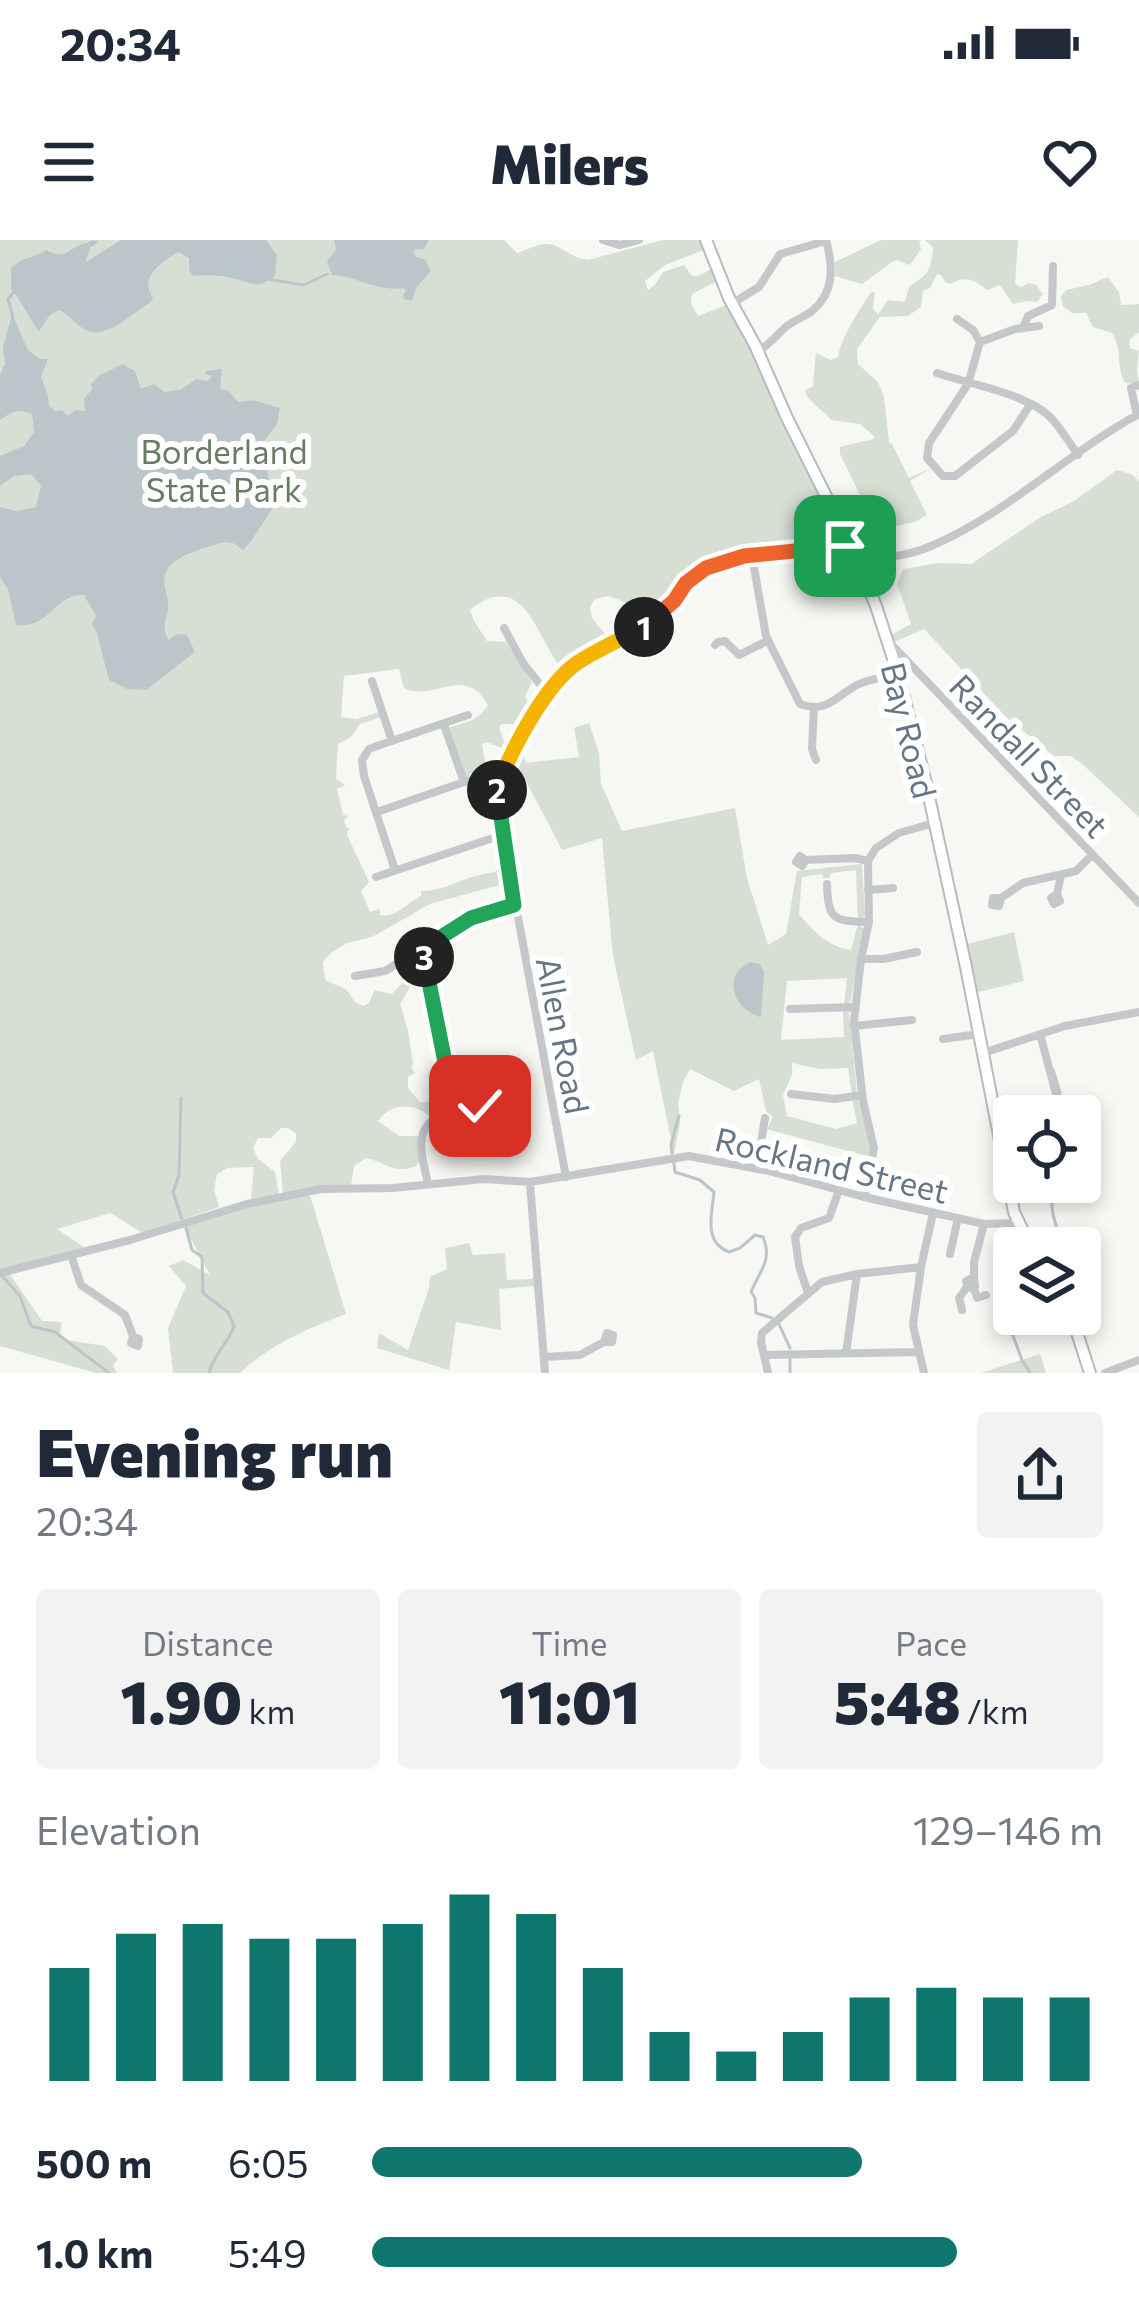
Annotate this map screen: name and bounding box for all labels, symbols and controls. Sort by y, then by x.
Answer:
text: 20:34 [60,15,181,70]
icon: menu [36,129,102,195]
text: Milers [490,129,649,195]
icon: heart [1037,129,1103,195]
park label: Borderland State Park [141,430,307,509]
pin [794,495,896,597]
icon: arrive [812,513,878,579]
pin: 1 [614,597,674,657]
text: 1 [637,606,651,647]
street label: Bay Road [873,658,947,802]
street label: Randall Street [942,665,1118,845]
pin: 2 [467,760,527,820]
text: 2 [488,769,506,810]
pin: 3 [394,927,454,987]
text: 3 [414,936,434,977]
street label: Allen Road [529,953,599,1117]
pin [429,1055,531,1157]
icon: check [447,1073,513,1139]
map controls [993,1095,1101,1335]
button: locate [993,1095,1101,1203]
street label: Rockland Street [711,1117,953,1211]
button: layers [993,1227,1101,1335]
text: Evening run [36,1410,393,1491]
button: share [977,1412,1103,1538]
text: 20:34 [36,1496,138,1544]
text: Distance [142,1622,273,1663]
text: Time [532,1622,607,1663]
text: Pace [895,1622,967,1663]
text: 1.90 [120,1663,242,1736]
text: 11:01 [499,1663,640,1736]
text: 5:48 [834,1663,961,1736]
text: km [242,1690,295,1731]
text: /km [961,1690,1028,1731]
text: Elevation [36,1805,201,1853]
text: 129–146 m [913,1805,1103,1853]
text: 500 m [36,2138,152,2186]
text: 6:05 [228,2138,309,2186]
text: 1.0 km [36,2228,153,2276]
text: 5:49 [228,2228,307,2276]

